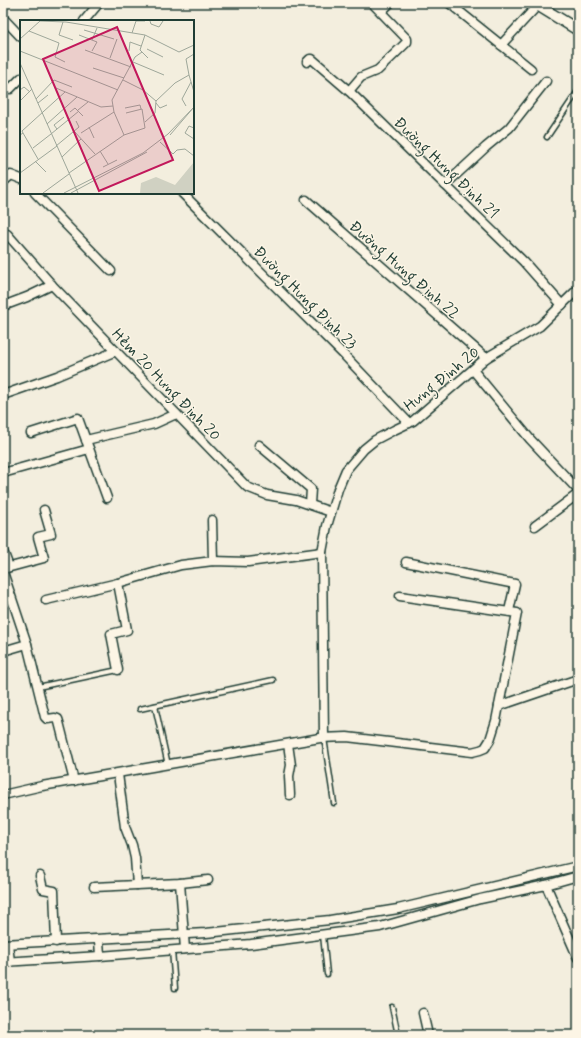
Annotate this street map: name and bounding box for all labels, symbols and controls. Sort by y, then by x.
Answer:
inset map [20,20,194,194]
street label: Đường Hưng Định 21 [388,112,503,224]
street label: Đường Hưng Định 22 [344,216,464,325]
street label: Đường Hưng Định 23 [248,242,361,355]
street label: Hẻm 20 Hưng Định 20 [106,324,225,447]
street label: Hưng Định 20 [399,342,485,417]

